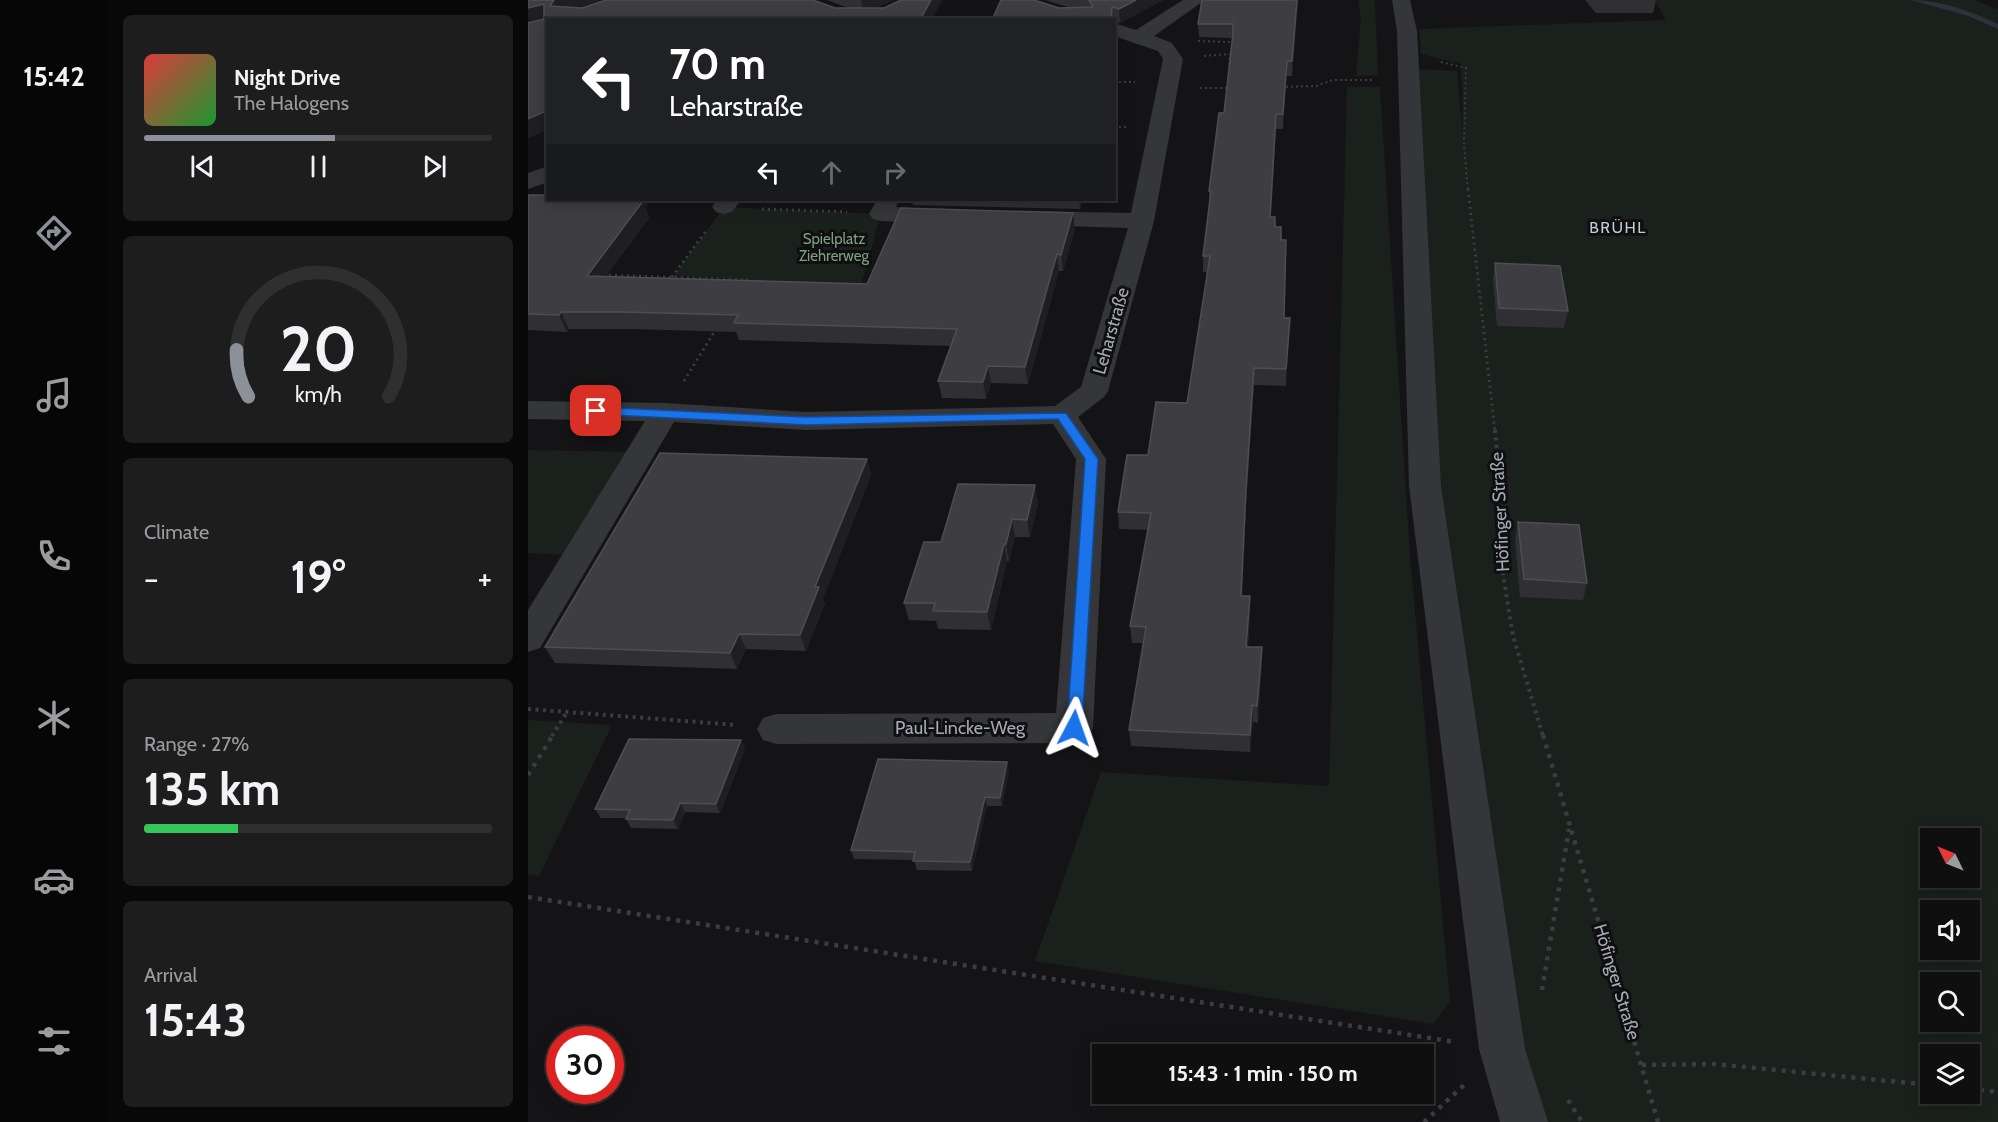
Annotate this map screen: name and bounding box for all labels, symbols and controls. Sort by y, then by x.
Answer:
text: 70 m [669,38,766,90]
icon: left [570,42,648,120]
text: 15:42 [23,60,85,93]
text: Night Drive [234,64,340,91]
text: Leharstraße [669,90,803,123]
text: The Halogens [234,91,349,115]
icon: previous [186,150,219,183]
icon: pause [302,150,335,183]
icon: next [418,150,451,183]
icon: left [752,156,785,189]
icon: ahead [815,156,848,189]
icon: right [878,156,911,189]
icon: directions [33,212,75,254]
district label: BRÜHL [1589,218,1647,237]
park label: Spielplatz Ziehrerweg [799,230,870,265]
street label: Leharstraße [1088,285,1134,377]
text: 20 [279,311,357,387]
icon: music [33,374,75,416]
text: km/h [295,381,341,407]
pin [570,385,621,436]
icon: arrive [579,394,612,427]
street label: Höfinger Straße [1486,451,1514,573]
text: Climate [144,520,209,544]
icon: phone [33,535,75,577]
text: 19° [291,550,345,604]
text: − [144,558,159,598]
text: + [477,558,492,598]
position arrow [1042,696,1106,760]
icon: climate [33,697,75,739]
street label: Paul-Lincke-Weg [895,717,1026,739]
text: Range · 27% [144,732,249,756]
text: 135 km [144,762,280,816]
north arrow [1920,828,1980,888]
map controls [1920,828,1980,1104]
icon: car [33,859,75,901]
button: sound [1920,900,1980,960]
street label: Höfinger Straße [1589,921,1645,1043]
text: Arrival [144,963,197,987]
button: search [1920,972,1980,1032]
text: 15:43 [144,993,247,1047]
icon: filters [33,1020,75,1062]
speed limit sign: 30 [546,1026,624,1104]
button: layers [1920,1044,1980,1104]
text: 15:43 · 1 min · 150 m [1168,1060,1358,1087]

